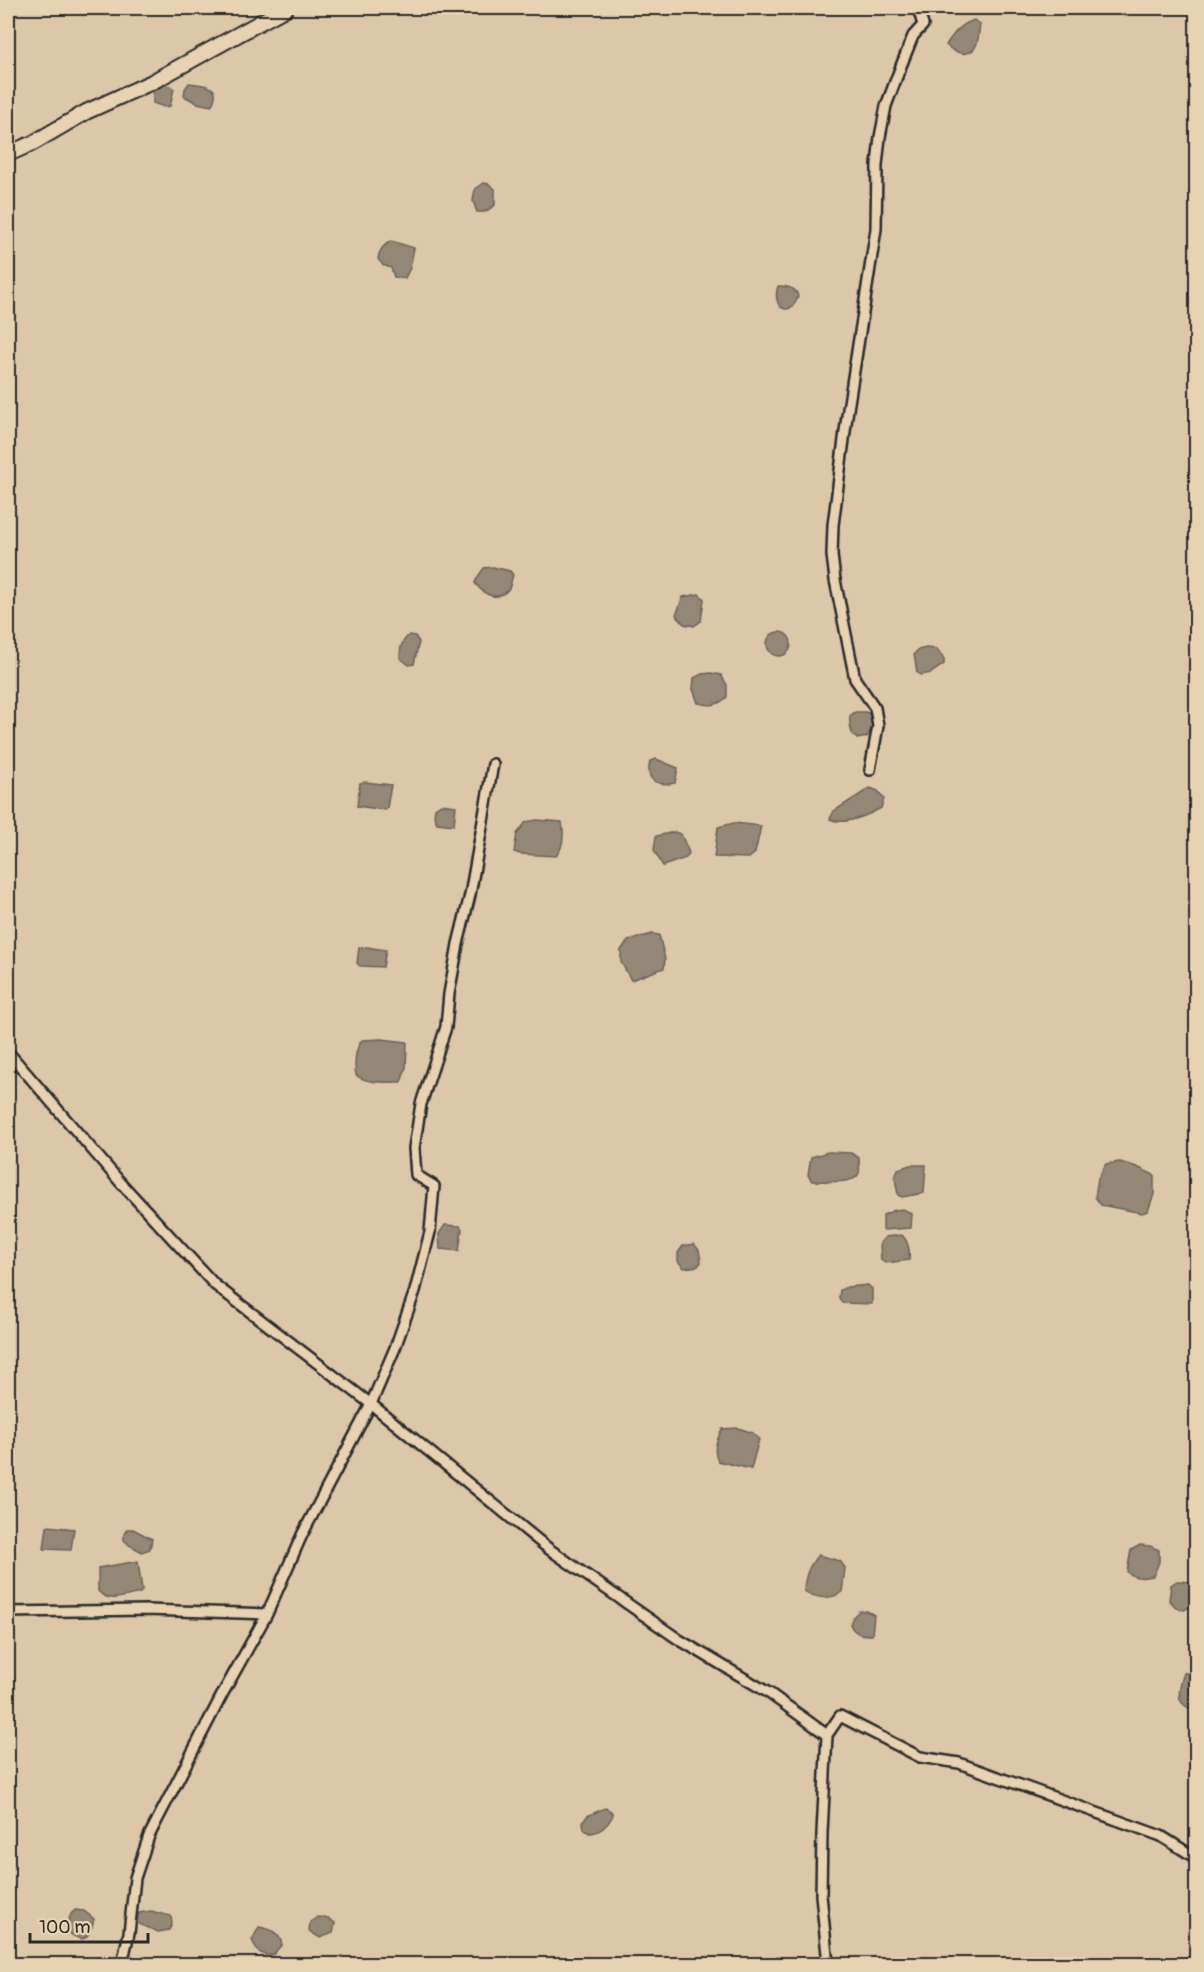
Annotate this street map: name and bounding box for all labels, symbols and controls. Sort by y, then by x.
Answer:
scale bar [30,1906,148,1944]
text: 100 m [39,1916,91,1939]

